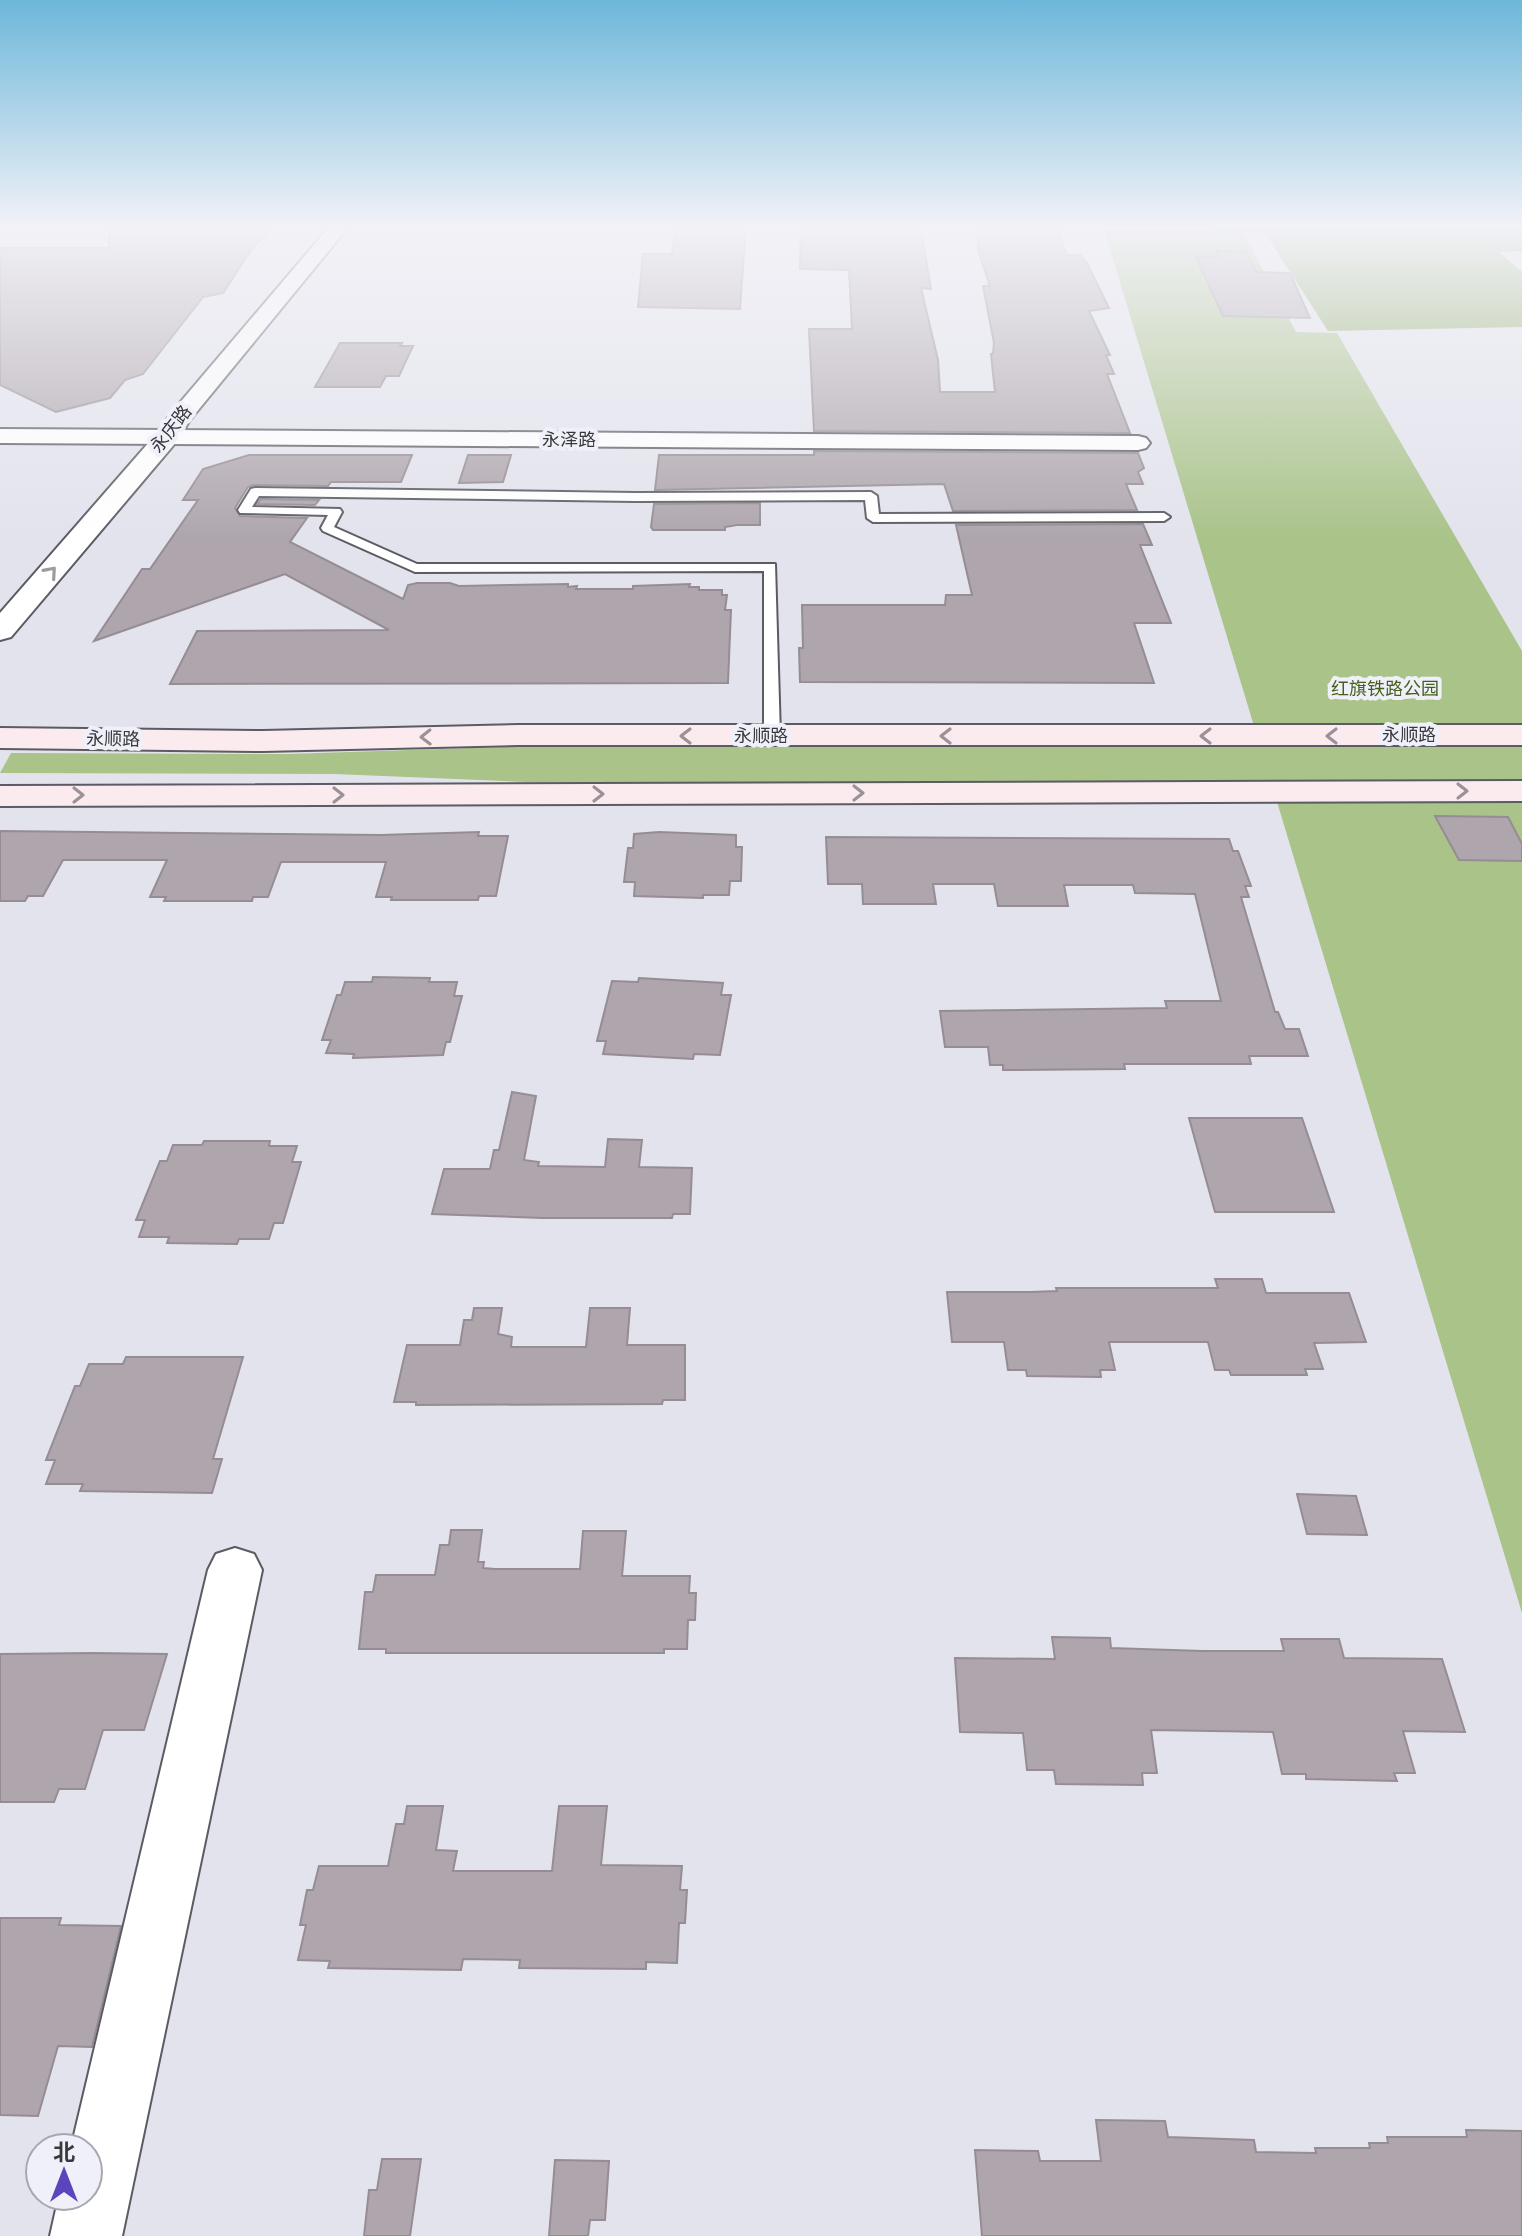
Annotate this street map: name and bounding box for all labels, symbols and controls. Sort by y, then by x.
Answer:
street label: 永庆路 [146,401,196,456]
street label: 永泽路 [542,429,596,450]
one-way arrow [41,566,56,581]
park label: 红旗铁路公园 [1331,678,1439,699]
street label: 永顺路 [1382,724,1436,745]
street label: 永顺路 [734,725,788,746]
one-way arrow [679,727,692,745]
one-way arrow [939,727,952,745]
one-way arrow [1199,727,1212,745]
one-way arrow [1325,727,1338,745]
street label: 永顺路 [86,728,140,749]
one-way arrow [419,728,432,746]
one-way arrow [1456,782,1469,800]
one-way arrow [852,784,865,802]
one-way arrow [592,785,605,803]
one-way arrow [332,786,345,804]
one-way arrow [72,787,85,804]
north arrow [24,2132,104,2212]
text: 北 [53,2139,75,2165]

